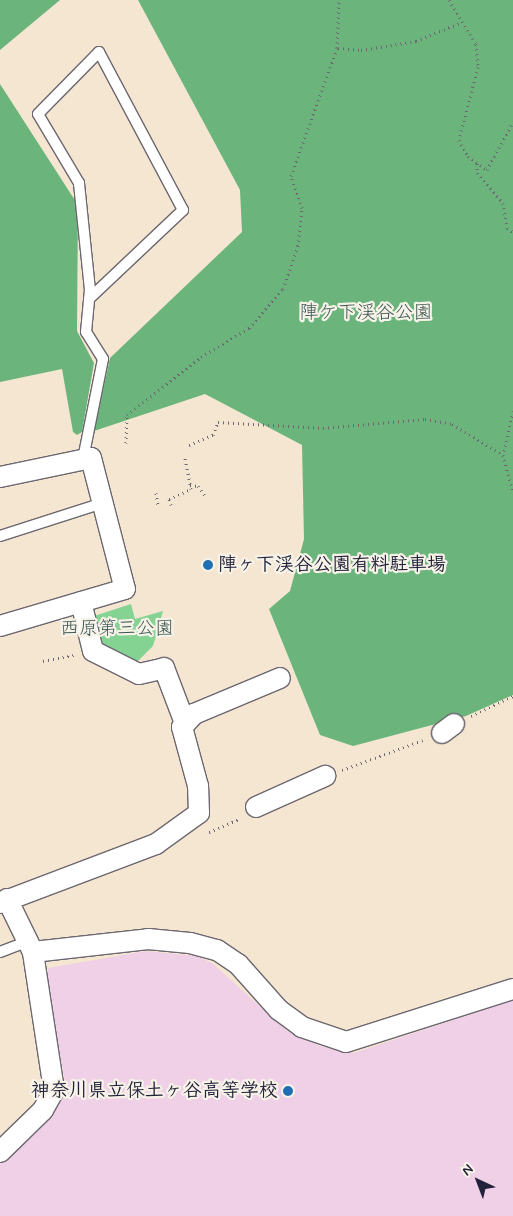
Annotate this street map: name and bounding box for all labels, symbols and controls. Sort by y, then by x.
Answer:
park label: 陣ケ下渓谷公園 [300,302,432,324]
place label: 陣ヶ下渓谷公園有料駐車場 [218,554,446,576]
marker: 陣ヶ下渓谷公園有料駐車場 [202,559,214,571]
park label: 西原第三公園 [60,618,174,640]
place label: 神奈川県立保土ヶ谷高等学校 [31,1080,278,1102]
marker: 神奈川県立保土ヶ谷高等学校 [282,1085,294,1097]
north arrow [453,1156,503,1206]
text: N [458,1160,477,1180]

